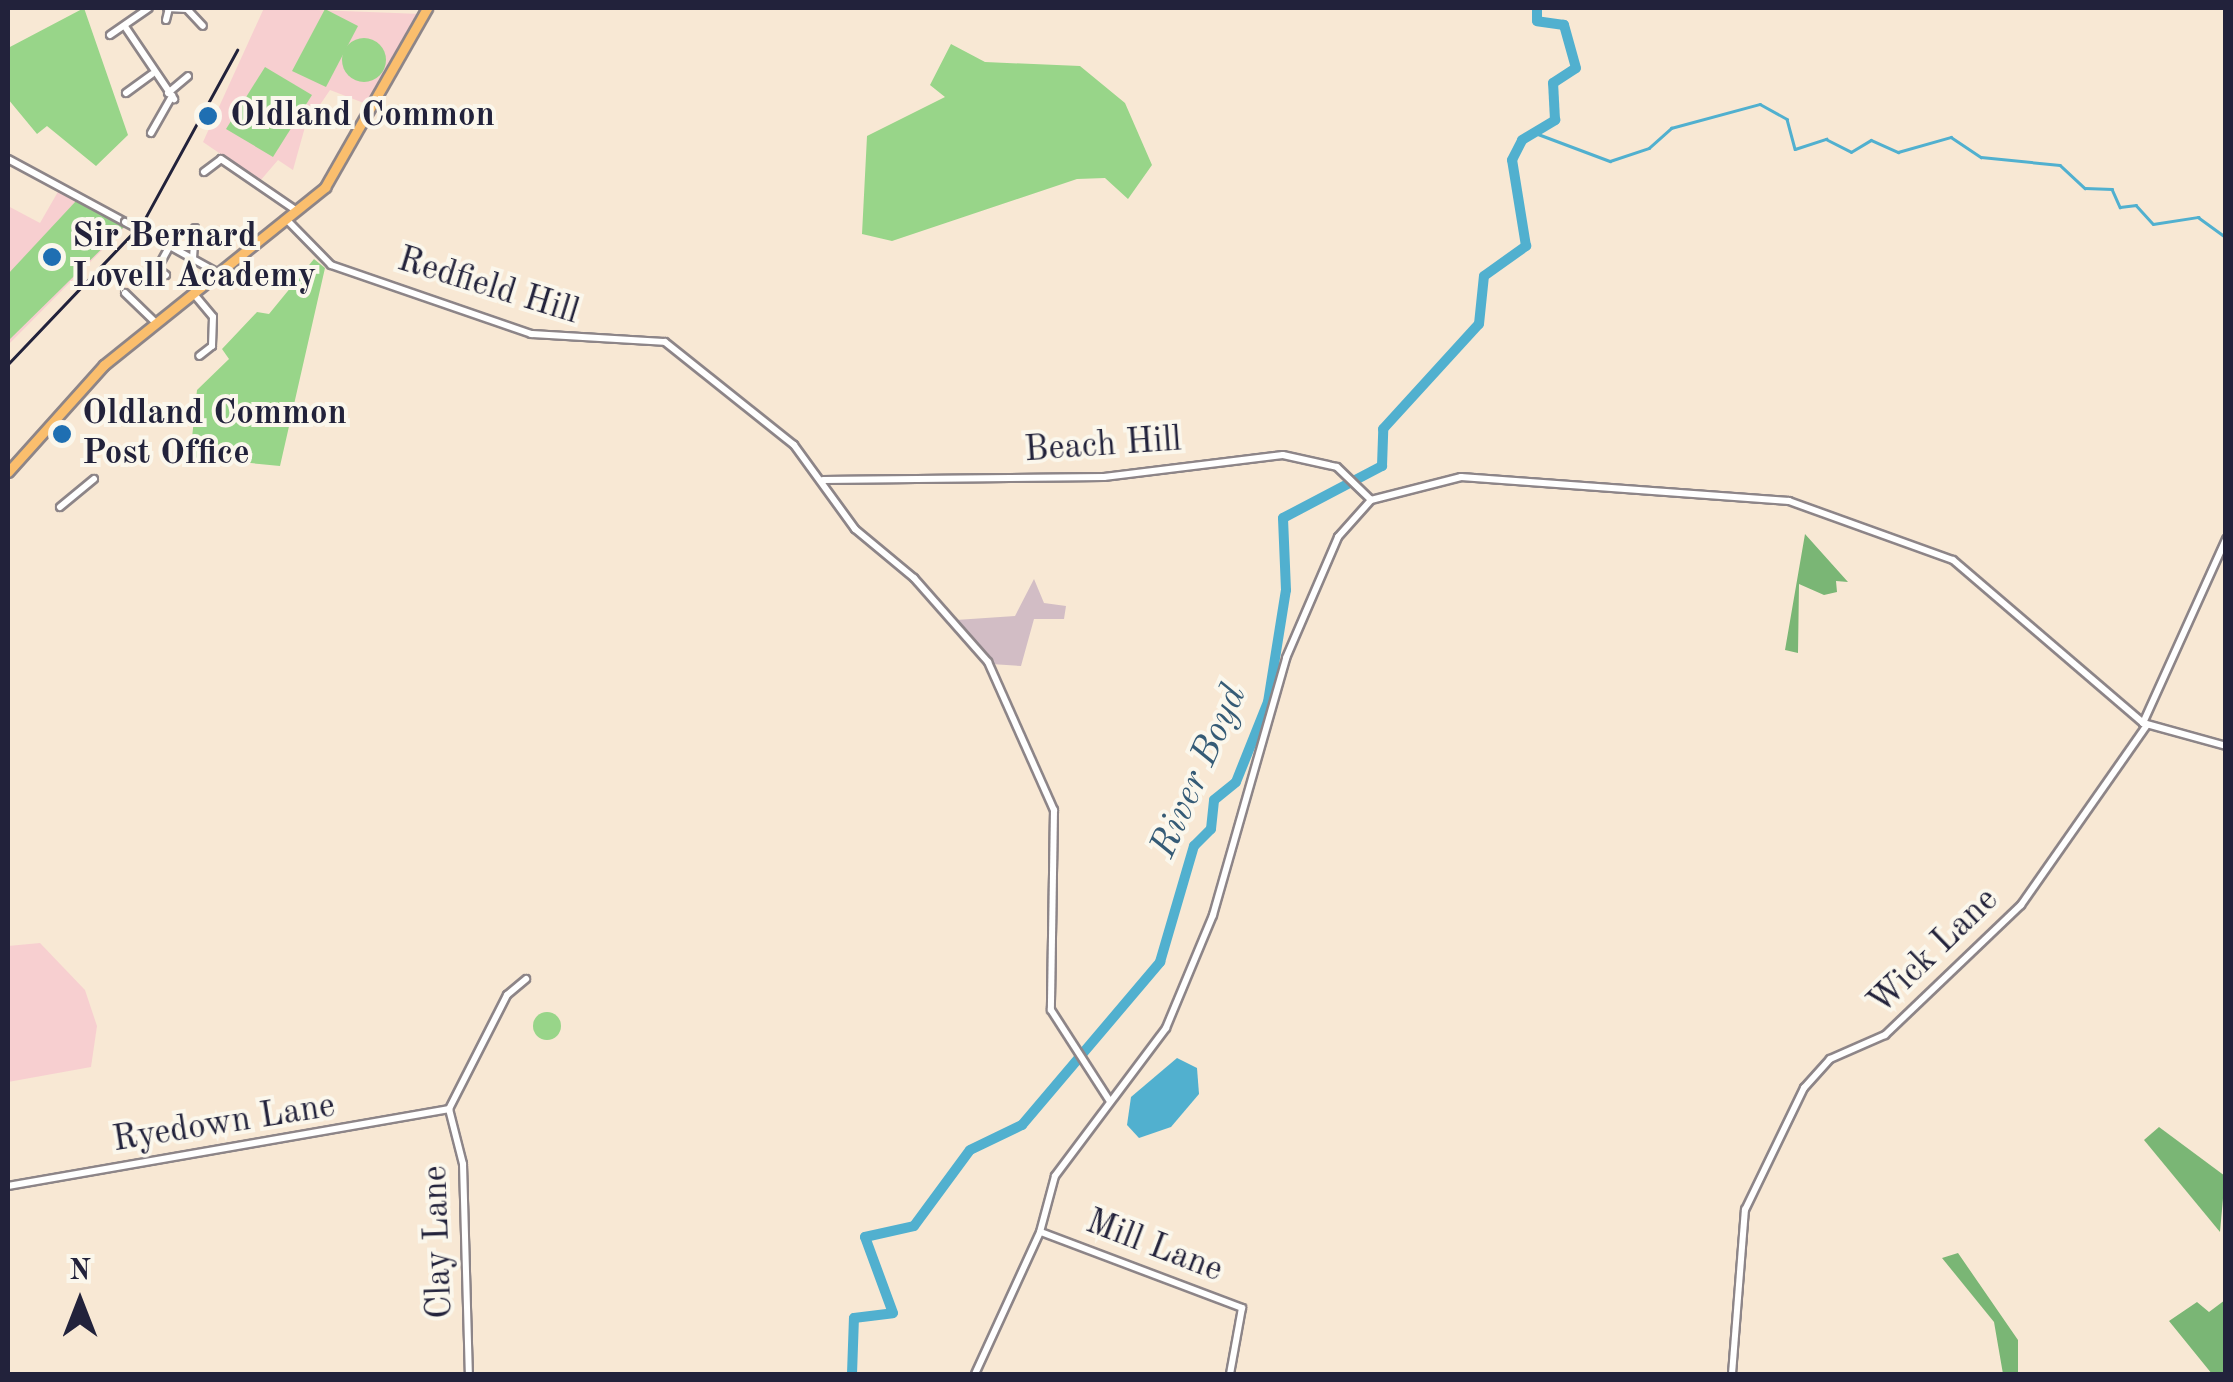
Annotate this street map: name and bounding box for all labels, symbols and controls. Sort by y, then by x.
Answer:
place label: Oldland Common [230,95,495,137]
marker: Oldland Common [195,103,221,129]
place label: Sir Bernard Lovell Academy [72,216,316,298]
street label: Redfield Hill [392,240,584,334]
marker: Sir Bernard Lovell Academy [41,246,63,268]
place label: Oldland Common Post Office [82,393,347,475]
street label: Beach Hill [1023,420,1183,472]
marker: Oldland Common Post Office [51,423,73,445]
water label: River Boyd [1142,679,1258,865]
street label: Wick Lane [1860,880,2008,1024]
street label: Ryedown Lane [110,1086,338,1162]
street label: Clay Lane [415,1164,463,1320]
street label: Mill Lane [1080,1202,1228,1292]
north arrow [30,1252,130,1352]
text: N [69,1258,91,1286]

